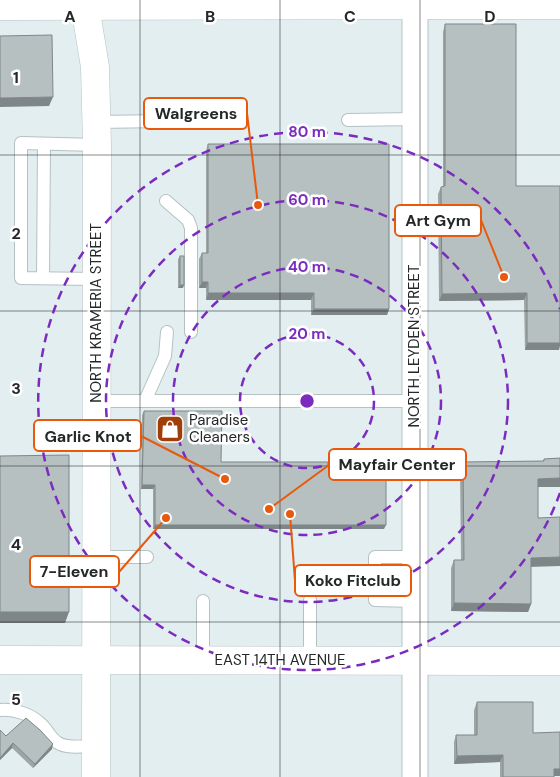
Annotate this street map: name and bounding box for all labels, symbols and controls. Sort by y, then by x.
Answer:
text: A [64,6,76,27]
text: B [205,6,215,27]
text: C [344,6,356,27]
text: D [484,6,496,27]
text: 1 [13,67,19,88]
callout: Walgreens [144,98,247,129]
text: Walgreens [155,103,237,124]
text: 80 m [288,122,326,142]
text: 60 m [288,190,326,210]
callout: Art Gym [395,205,481,236]
text: Art Gym [405,210,471,231]
text: 2 [11,223,21,244]
street label: NORTH KRAMERIA STREET [86,223,106,403]
text: 40 m [288,257,326,277]
street label: NORTH LEYDEN STREET [404,265,424,427]
text: 20 m [289,324,325,344]
text: 3 [11,378,21,399]
centre of rings [298,392,316,410]
place label: Paradise Cleaners [189,410,250,447]
shop icon: Paradise Cleaners [155,414,185,444]
callout: Garlic Knot [34,420,141,451]
text: Garlic Knot [44,426,132,447]
callout: Mayfair Center [329,449,466,480]
text: Mayfair Center [339,454,456,475]
text: 4 [11,534,21,555]
callout: 7-Eleven [30,556,119,587]
text: 7-Eleven [40,561,108,582]
callout: Koko Fitclub [295,565,411,596]
text: Koko Fitclub [305,570,401,591]
street label: EAST 14TH AVENUE [215,650,345,670]
text: 5 [11,689,21,710]

